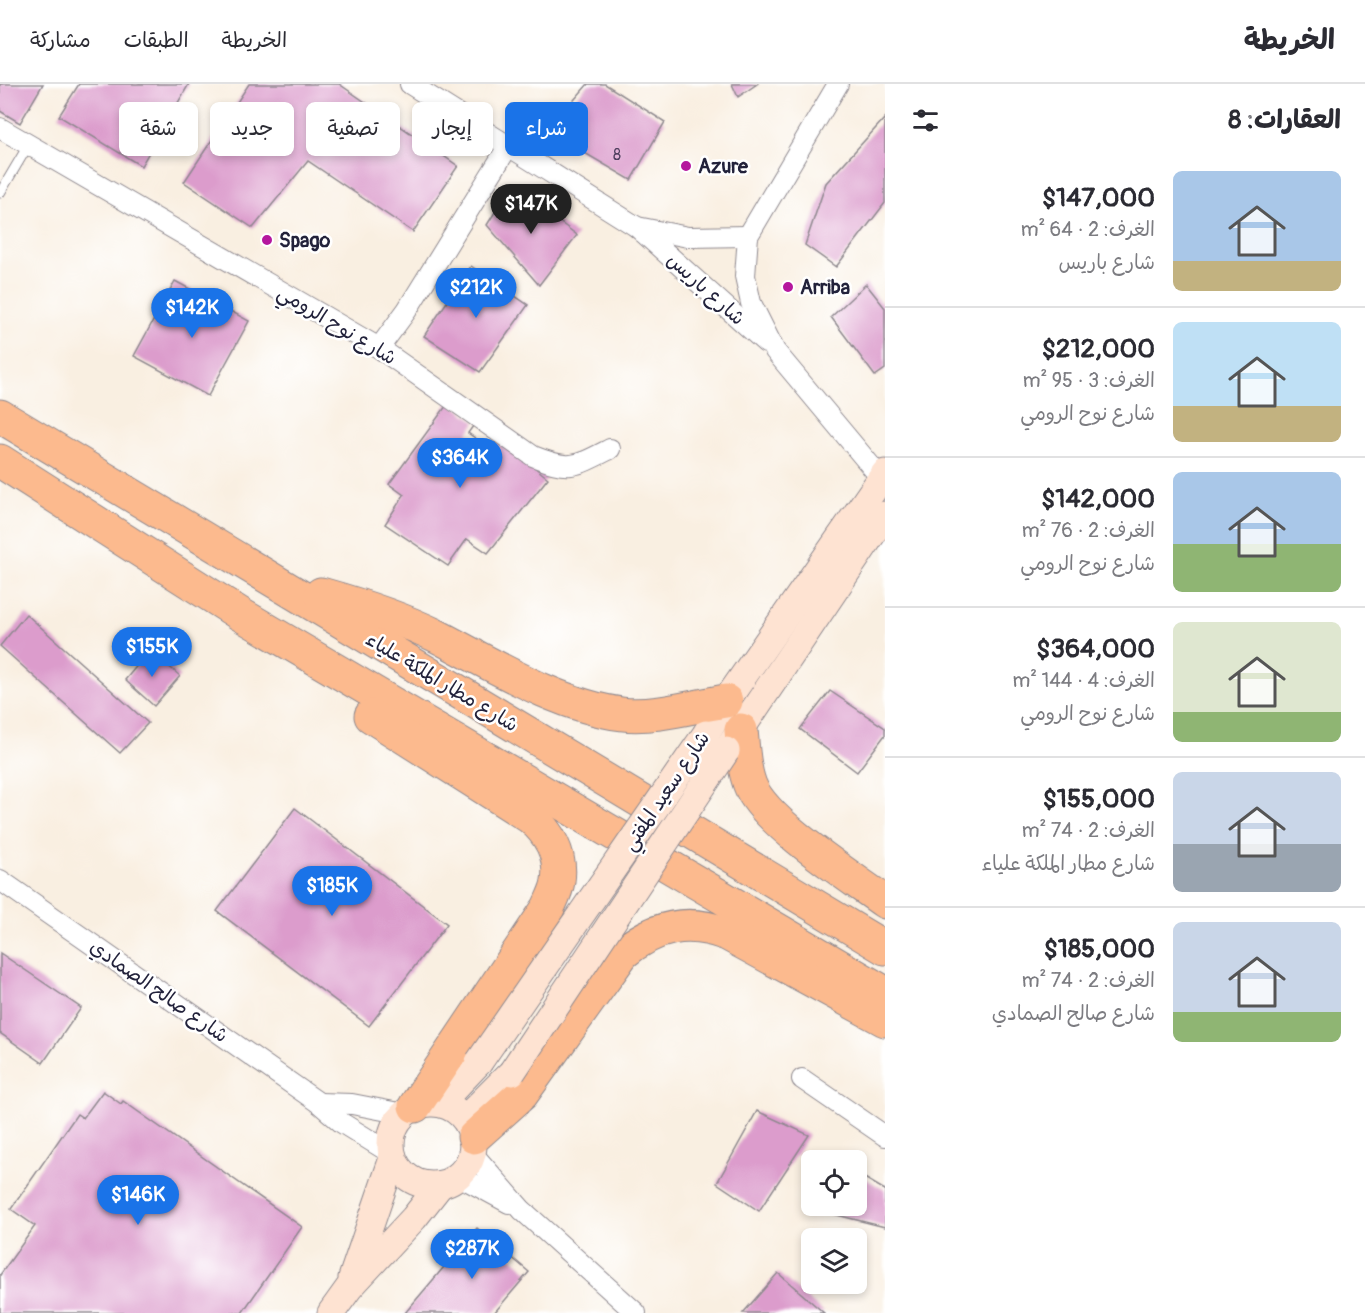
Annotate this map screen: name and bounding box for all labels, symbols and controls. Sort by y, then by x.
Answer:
text: الخريطة [1244,23,1335,58]
text: مشاركة [30,27,91,54]
text: الطبقات [124,27,189,54]
text: الخريطة [222,27,287,54]
chip: شقة [119,102,198,156]
chip: جديد [210,102,294,156]
chip: تصفية [306,102,400,156]
chip: إيجار [412,102,493,156]
chip: شراء [505,102,588,156]
icon: filters [909,104,942,137]
text: العقارات: 8 [1228,104,1341,136]
house number: 8 [613,145,621,165]
place label: Azure [698,154,749,179]
marker: Azure [679,159,693,173]
text: $147,000 [1042,182,1155,214]
pin: $147K [489,184,573,235]
text: $147K [505,191,557,216]
icon: home [1221,195,1293,267]
text: الغرف: 2 · 64 m² [1021,217,1155,242]
place label: Spago [279,228,330,253]
marker: Spago [260,233,274,247]
street label: شارع باريس [661,247,750,331]
text: شارع باريس [1058,250,1155,275]
pin: $212K [434,268,518,319]
text: $212K [449,275,503,300]
place label: Arriba [800,275,850,300]
street label: شارع نوح الرومي [270,280,401,375]
marker: Arriba [781,280,795,294]
pin: $142K [150,288,234,339]
text: $142K [165,295,219,320]
text: $212,000 [1042,333,1155,365]
icon: home [1221,346,1293,418]
text: الغرف: 3 · 95 m² [1023,368,1155,393]
text: شارع نوح الرومي [1020,401,1155,426]
pin: $364K [418,438,502,489]
text: $364K [431,445,489,470]
text: $142,000 [1041,483,1155,515]
icon: home [1221,496,1293,568]
text: الغرف: 2 · 76 m² [1022,518,1155,543]
text: شارع نوح الرومي [1020,551,1155,576]
pin: $155K [110,627,194,678]
street label: شارع مطار الملكة علياء [361,627,523,738]
text: $364,000 [1036,633,1155,665]
text: $155K [126,634,178,659]
icon: home [1221,646,1293,718]
text: الغرف: 4 · 144 m² [1012,668,1155,693]
text: شارع نوح الرومي [1020,701,1155,726]
street label: شارع سعيد المفتي [617,726,719,858]
text: $155,000 [1043,783,1155,815]
icon: home [1221,796,1293,868]
text: الغرف: 2 · 74 m² [1022,818,1155,843]
text: شارع مطار الملكة علياء [981,851,1155,876]
pin: $185K [290,866,374,917]
text: $185K [306,873,358,898]
text: $185,000 [1044,933,1155,965]
street label: شارع صالح الصمادي [84,934,233,1050]
icon: home [1221,946,1293,1018]
text: الغرف: 2 · 74 m² [1022,968,1155,993]
text: شارع صالح الصمادي [992,1001,1155,1026]
map controls [801,1150,867,1294]
button: locate [801,1150,867,1216]
pin: $146K [96,1175,180,1226]
text: $146K [111,1182,165,1207]
button: layers [801,1228,867,1294]
pin: $287K [430,1229,514,1280]
text: $287K [445,1236,499,1261]

